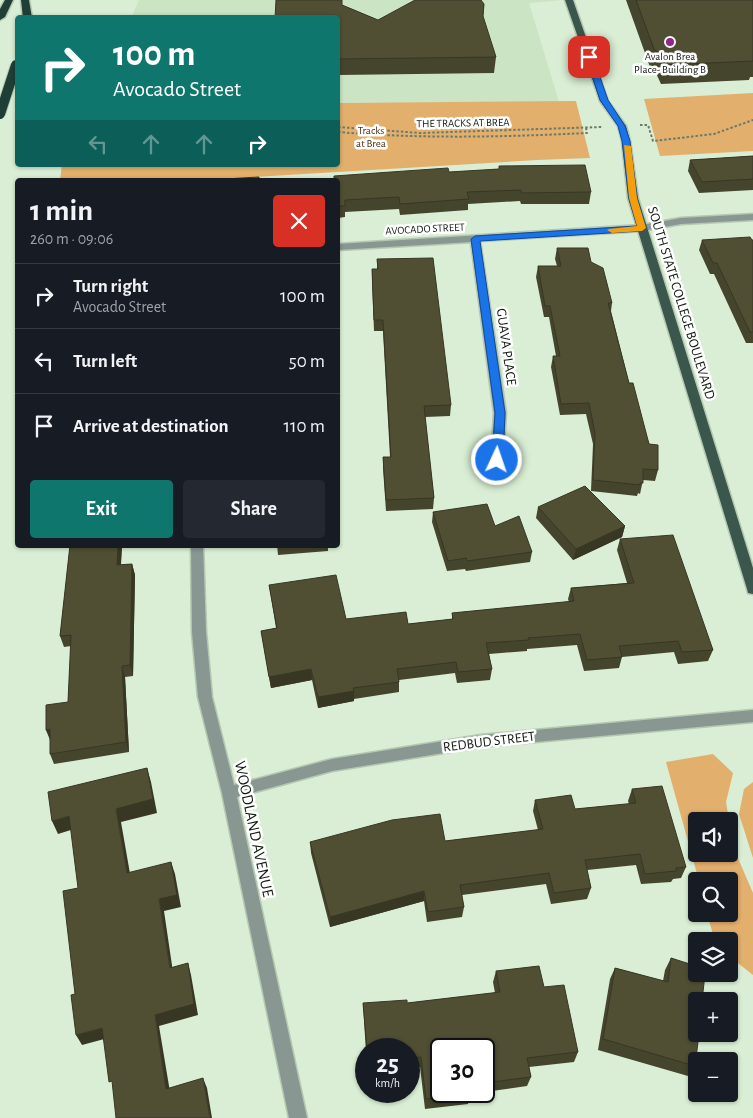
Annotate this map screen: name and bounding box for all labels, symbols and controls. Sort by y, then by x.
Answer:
icon: right [30,35,95,100]
pin [568,36,610,78]
marker: Avalon Brea Place- Building B [664,36,676,48]
text: 100 m [113,37,196,72]
icon: arrive [575,43,603,71]
place label: Avalon Brea Place- Building B [634,51,706,75]
text: Avocado Street [113,78,241,100]
street label: THE TRACKS AT BREA [416,117,510,129]
park label: Tracks at Brea [356,125,386,149]
icon: left [84,130,112,158]
icon: ahead [137,130,165,158]
icon: ahead [190,130,218,158]
icon: right [243,130,271,158]
button: close [273,195,325,247]
text: 1 min [30,196,93,226]
street label: SOUTH STATE COLLEGE BOULEVARD [645,205,717,401]
street label: AVOCADO STREET [385,221,466,237]
text: 260 m · 09:06 [30,231,113,247]
text: Turn right [73,277,148,296]
icon: right [30,282,58,310]
text: 100 m [280,287,325,306]
text: Avocado Street [73,299,166,315]
street label: GUAVA PLACE [494,308,518,387]
icon: left [30,347,58,375]
text: Turn left [73,352,137,371]
text: 50 m [289,352,325,371]
icon: arrive [30,412,58,440]
text: Arrive at destination [73,417,229,436]
text: 110 m [284,417,325,436]
position arrow [470,433,522,485]
button: Exit [30,480,173,538]
button: Share [183,480,325,538]
street label: REDBUD STREET [442,729,536,755]
street label: WOODLAND AVENUE [232,759,276,899]
map controls [688,812,738,1102]
button: sound [688,812,738,862]
button: search [688,872,738,922]
button: layers [688,932,738,982]
button: + [688,992,738,1042]
speed limit sign: 30 [430,1038,495,1103]
text: 25 [376,1052,399,1077]
button: − [688,1052,738,1102]
text: km/h [375,1077,400,1089]

